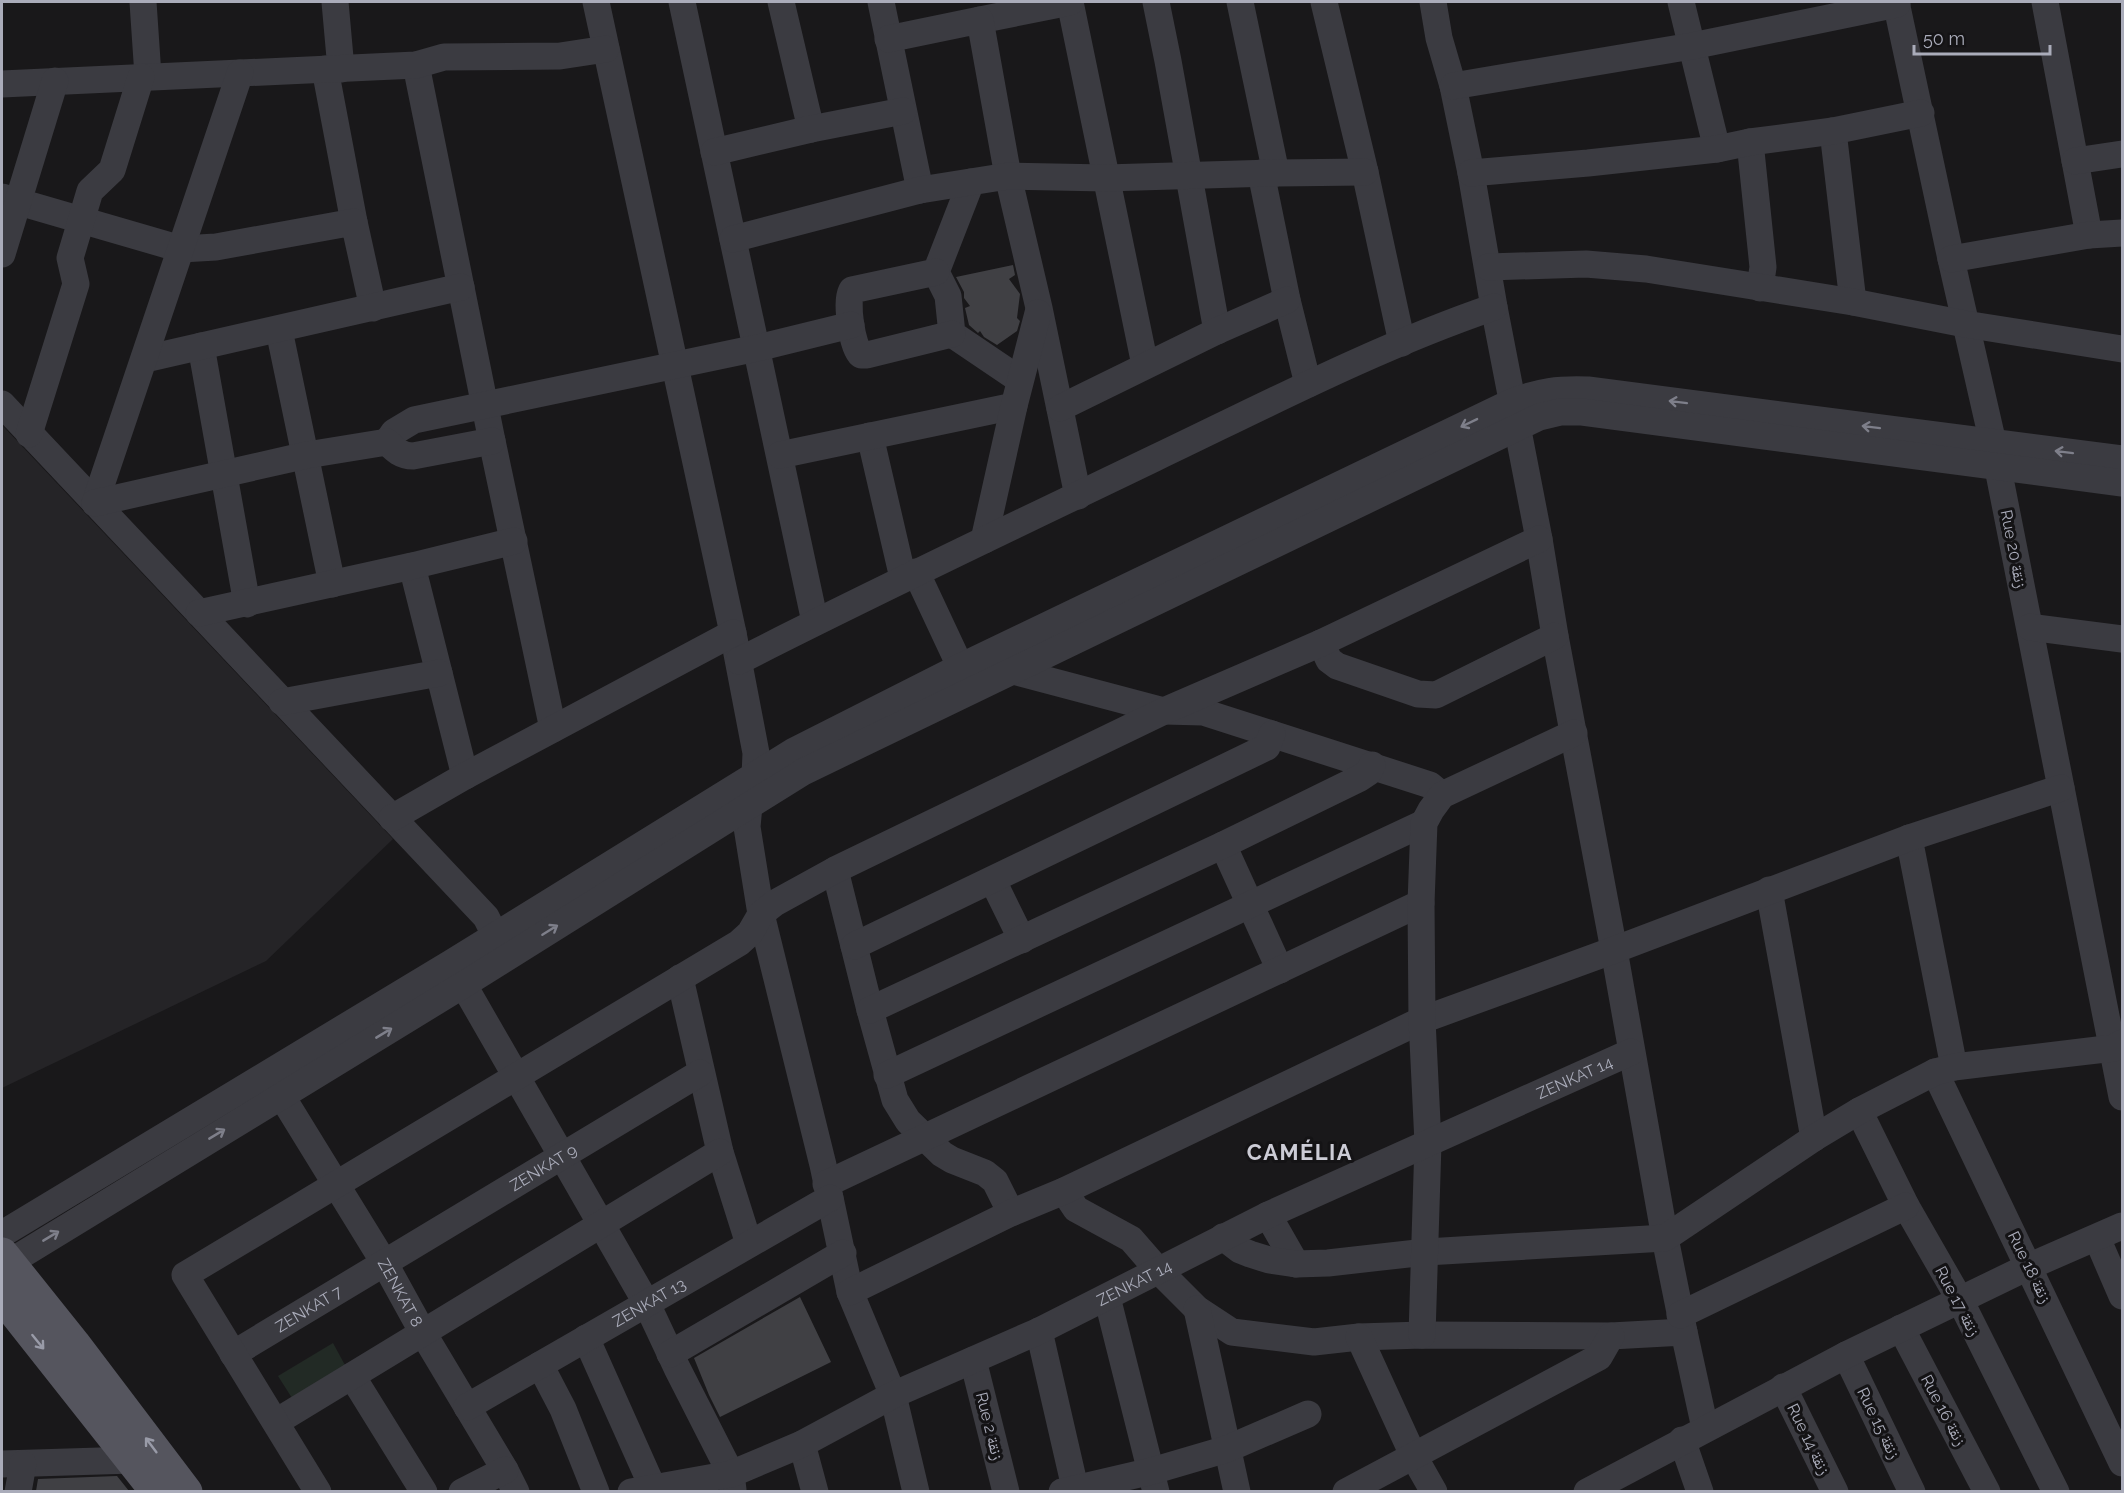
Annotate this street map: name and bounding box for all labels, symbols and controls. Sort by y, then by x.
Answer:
scale bar [1914,18,2050,56]
text: 50 m [1923,28,1965,49]
one-way arrow [1668,396,1688,407]
one-way arrow [1461,417,1479,429]
one-way arrow [1862,421,1881,432]
one-way arrow [2055,446,2075,457]
street label: Rue 20 زنقة [1997,508,2030,590]
one-way arrow [541,924,558,936]
one-way arrow [375,1026,392,1038]
street label: ZENKAT 14 [1534,1052,1616,1103]
one-way arrow [208,1127,225,1139]
district label: CAMÉLIA [1247,1139,1353,1165]
street label: ZENKAT 9 [506,1140,580,1195]
street label: Rue 18 زنقة [2004,1228,2055,1306]
one-way arrow [42,1229,59,1241]
street label: ZENKAT 8 [374,1255,427,1330]
street label: ZENKAT 14 [1094,1256,1175,1310]
street label: Rue 17 زنقة [1931,1263,1984,1340]
street label: ZENKAT 13 [609,1274,689,1331]
street label: ZENKAT 7 [272,1282,346,1336]
one-way arrow [32,1334,45,1350]
street label: Rue 16 زنقة [1917,1371,1970,1449]
street label: Rue 15 زنقة [1853,1384,1904,1462]
street label: Rue 2 زنقة [972,1390,1007,1462]
street label: Rue 14 زنقة [1783,1400,1834,1478]
one-way arrow [144,1437,157,1453]

